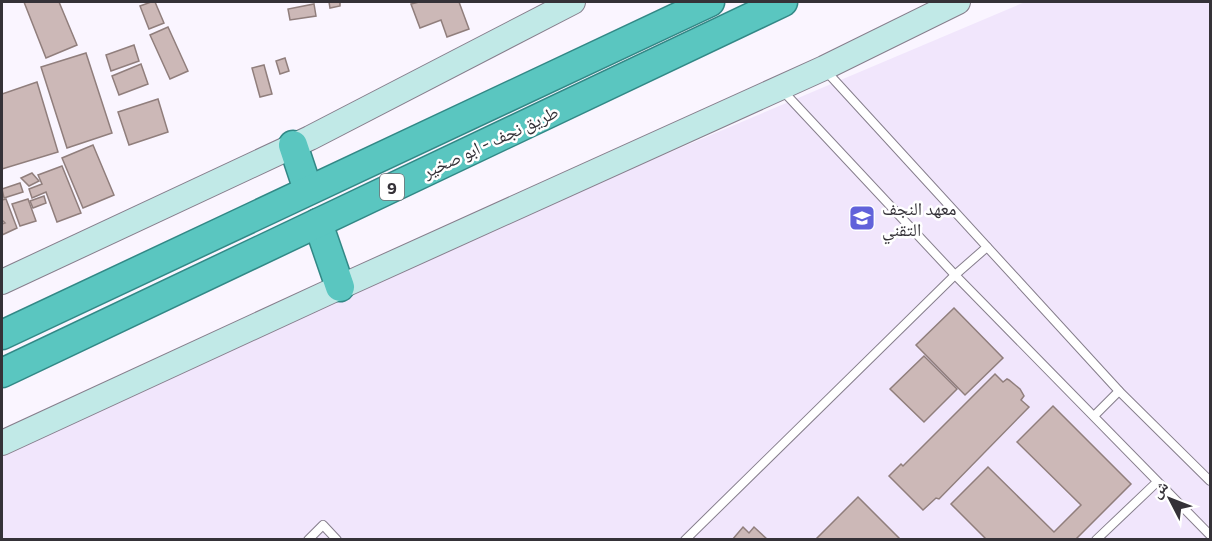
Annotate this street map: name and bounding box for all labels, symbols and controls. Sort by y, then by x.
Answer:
street label: طريق نجف - ابو صخير [418,100,562,183]
road number: 9 [380,174,404,200]
place label: معهد النجف التقني [882,197,957,245]
school or university icon: معهد النجف التقني [847,203,877,233]
north arrow [1140,469,1200,529]
text: ش [1146,476,1172,502]

